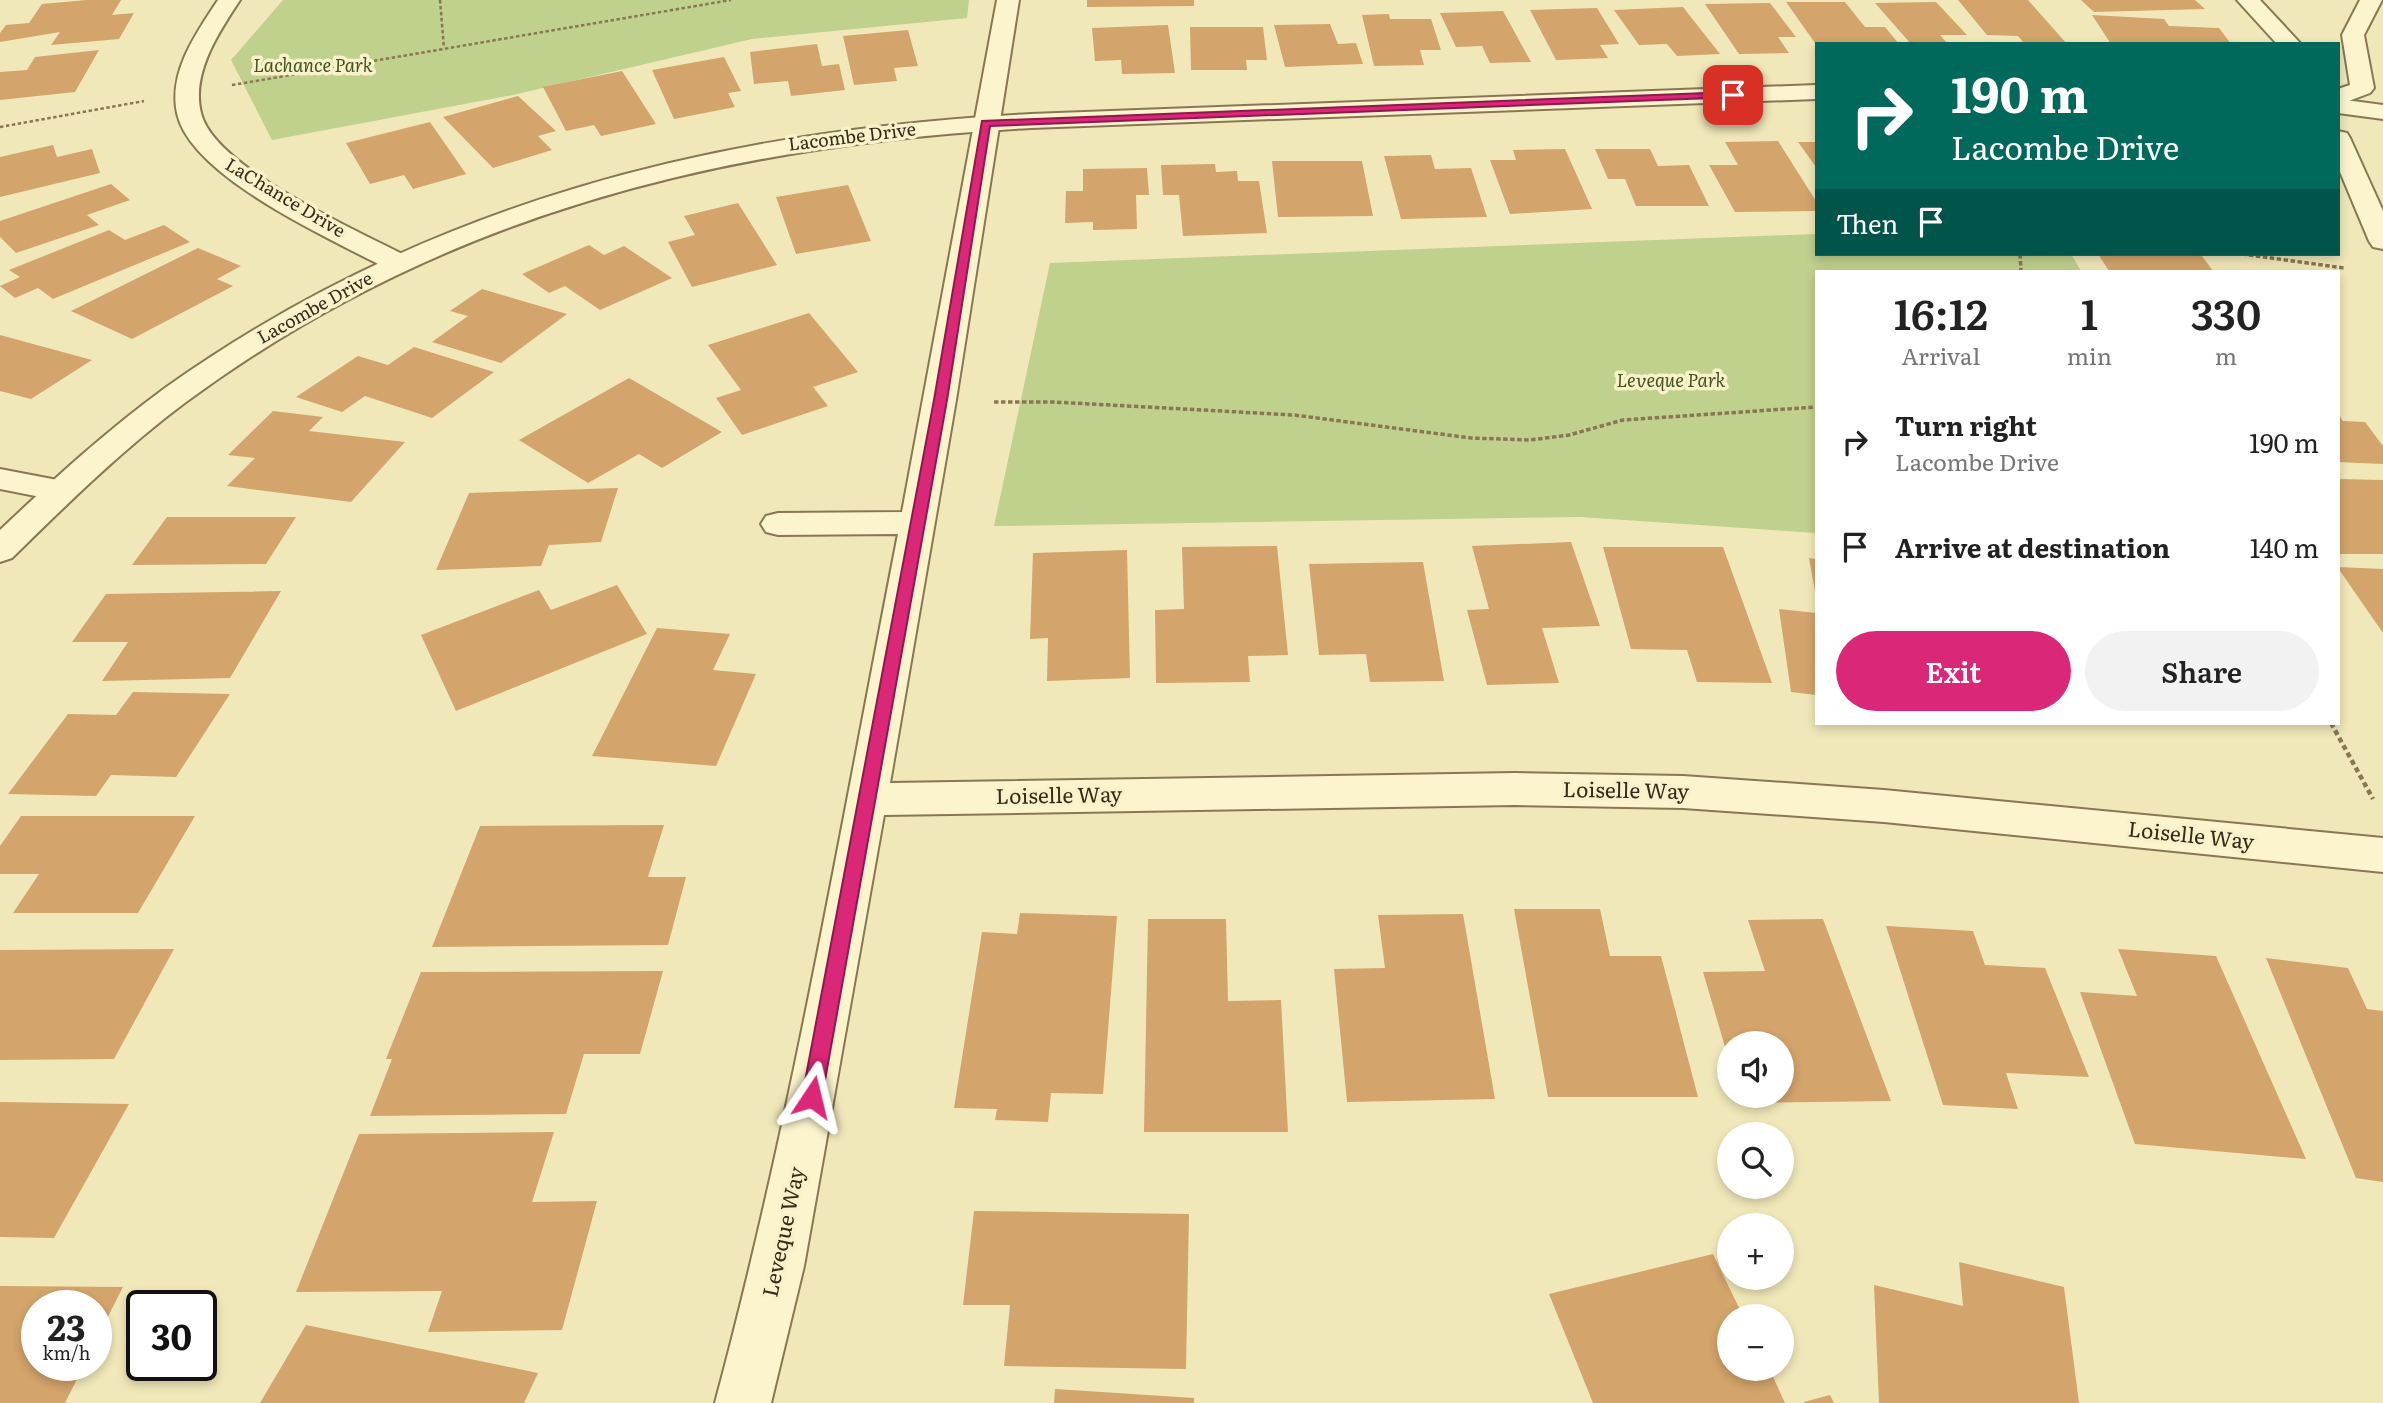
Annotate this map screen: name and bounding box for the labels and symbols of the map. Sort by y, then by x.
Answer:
park label: Lachance Park [253,51,373,78]
pin [1703,65,1763,125]
street label: Lacombe Drive [786,114,917,157]
street label: LaChance Drive [221,150,351,243]
street label: Lacombe Drive [252,264,377,350]
park label: Leveque Park [1617,366,1726,393]
street label: Loiselle Way [1562,772,1690,805]
street label: Loiselle Way [995,777,1123,810]
street label: Loiselle Way [2127,811,2257,856]
position arrow [775,1060,849,1134]
street label: Leveque Way [753,1163,811,1299]
speed limit sign: 30 [126,1290,217,1381]

